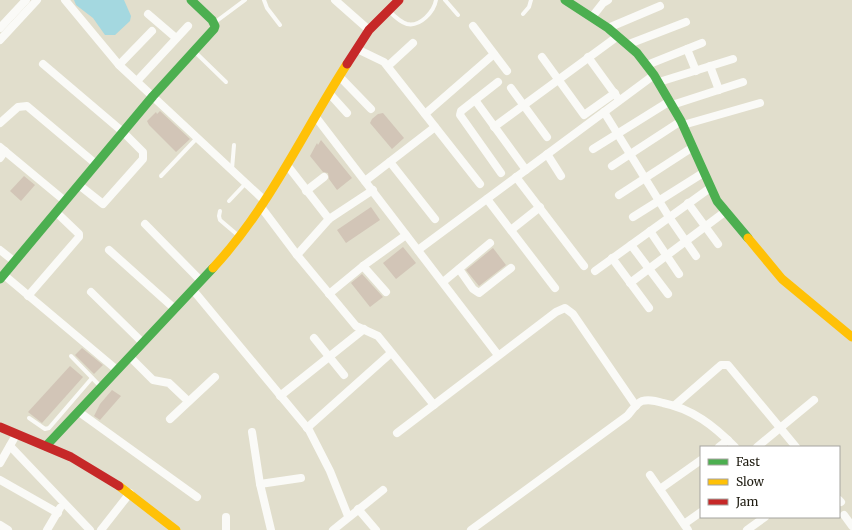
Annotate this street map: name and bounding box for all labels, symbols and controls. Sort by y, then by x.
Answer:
legend [700,446,840,518]
text: Fast [736,454,760,469]
text: Slow [736,474,765,489]
text: Jam [735,494,759,509]

